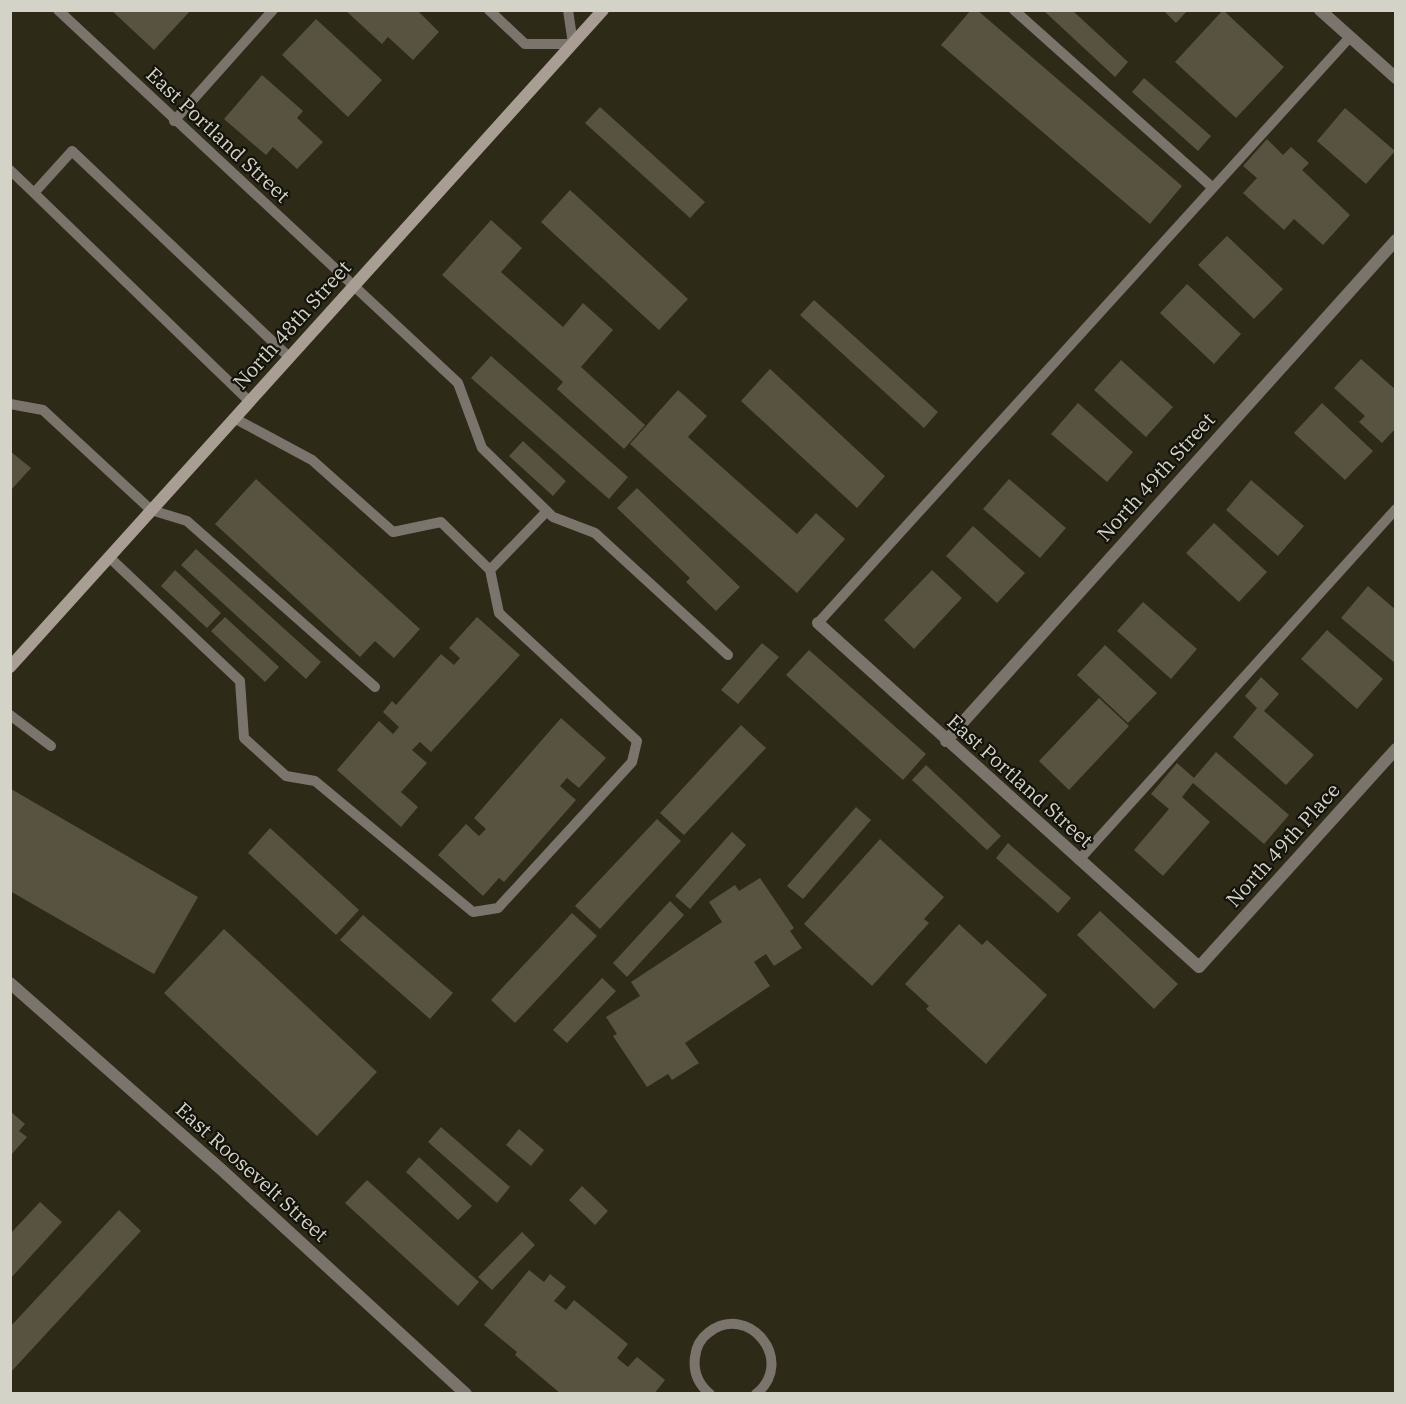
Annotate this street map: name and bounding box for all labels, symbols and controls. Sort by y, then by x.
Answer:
street label: East Portland Street [141,61,296,208]
street label: North 48th Street [227,255,357,395]
street label: North 49th Street [1091,407,1221,547]
street label: East Portland Street [942,708,1099,853]
street label: North 49th Place [1220,777,1346,913]
street label: East Roosevelt Street [170,1096,334,1247]

